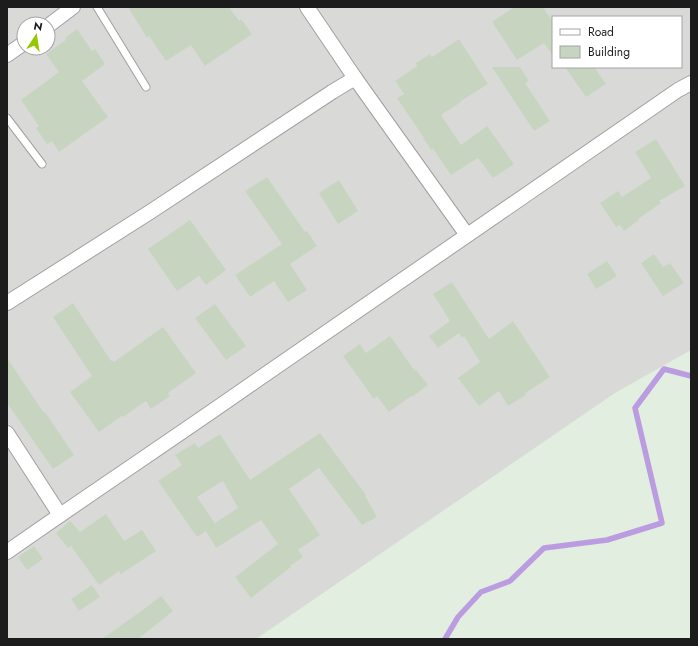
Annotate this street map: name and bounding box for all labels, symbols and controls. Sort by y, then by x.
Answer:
north arrow [16,16,56,56]
legend [552,16,682,68]
text: N [32,17,44,35]
text: Road [588,23,614,41]
text: Building [588,43,630,61]

